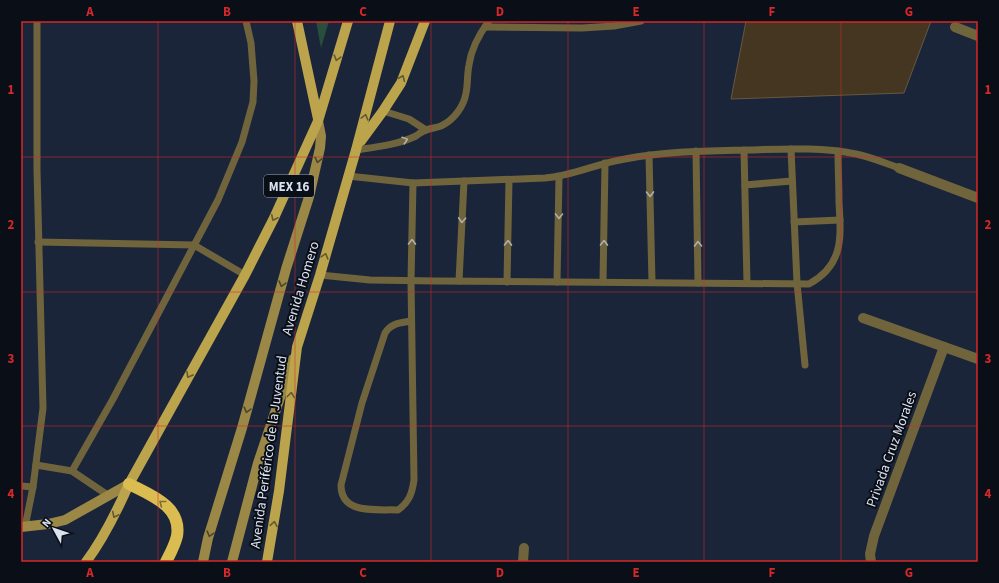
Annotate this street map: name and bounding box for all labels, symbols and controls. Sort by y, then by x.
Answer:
text: A [85,3,94,21]
text: B [223,3,231,21]
text: C [359,3,367,21]
text: D [496,3,504,21]
text: E [632,3,640,21]
text: F [769,3,776,21]
text: G [905,3,913,21]
one-way arrow [333,55,342,62]
one-way arrow [397,75,405,83]
text: 1 [8,81,15,99]
text: 1 [985,81,992,99]
one-way arrow [360,114,369,121]
one-way arrow [402,136,409,144]
one-way arrow [314,156,322,163]
road number: MEX 16 [264,175,314,197]
one-way arrow [646,191,654,197]
one-way arrow [554,213,563,219]
one-way arrow [271,214,279,222]
text: 2 [8,216,15,234]
text: 2 [985,216,992,234]
one-way arrow [457,217,466,223]
street label: Avenida Homero [277,239,325,338]
one-way arrow [408,239,416,245]
one-way arrow [504,240,512,246]
one-way arrow [600,240,608,246]
one-way arrow [694,241,702,247]
one-way arrow [320,253,329,260]
one-way arrow [278,281,287,288]
text: 3 [8,350,15,368]
text: 3 [985,350,992,368]
street label: Avenida Periférico de la Juventud [246,354,292,550]
one-way arrow [187,371,194,378]
street label: Privada Cruz Morales [862,388,922,510]
one-way arrow [286,392,295,398]
one-way arrow [243,406,252,413]
text: 4 [8,485,15,503]
text: 4 [985,485,992,503]
one-way arrow [160,501,167,508]
north arrow [34,509,74,549]
one-way arrow [112,510,120,518]
text: N [39,515,55,531]
one-way arrow [269,520,277,527]
one-way arrow [206,531,214,537]
text: A [85,564,94,582]
text: B [223,564,231,582]
text: C [359,564,367,582]
text: D [496,564,504,582]
text: E [632,564,640,582]
text: F [769,564,776,582]
text: G [905,564,913,582]

